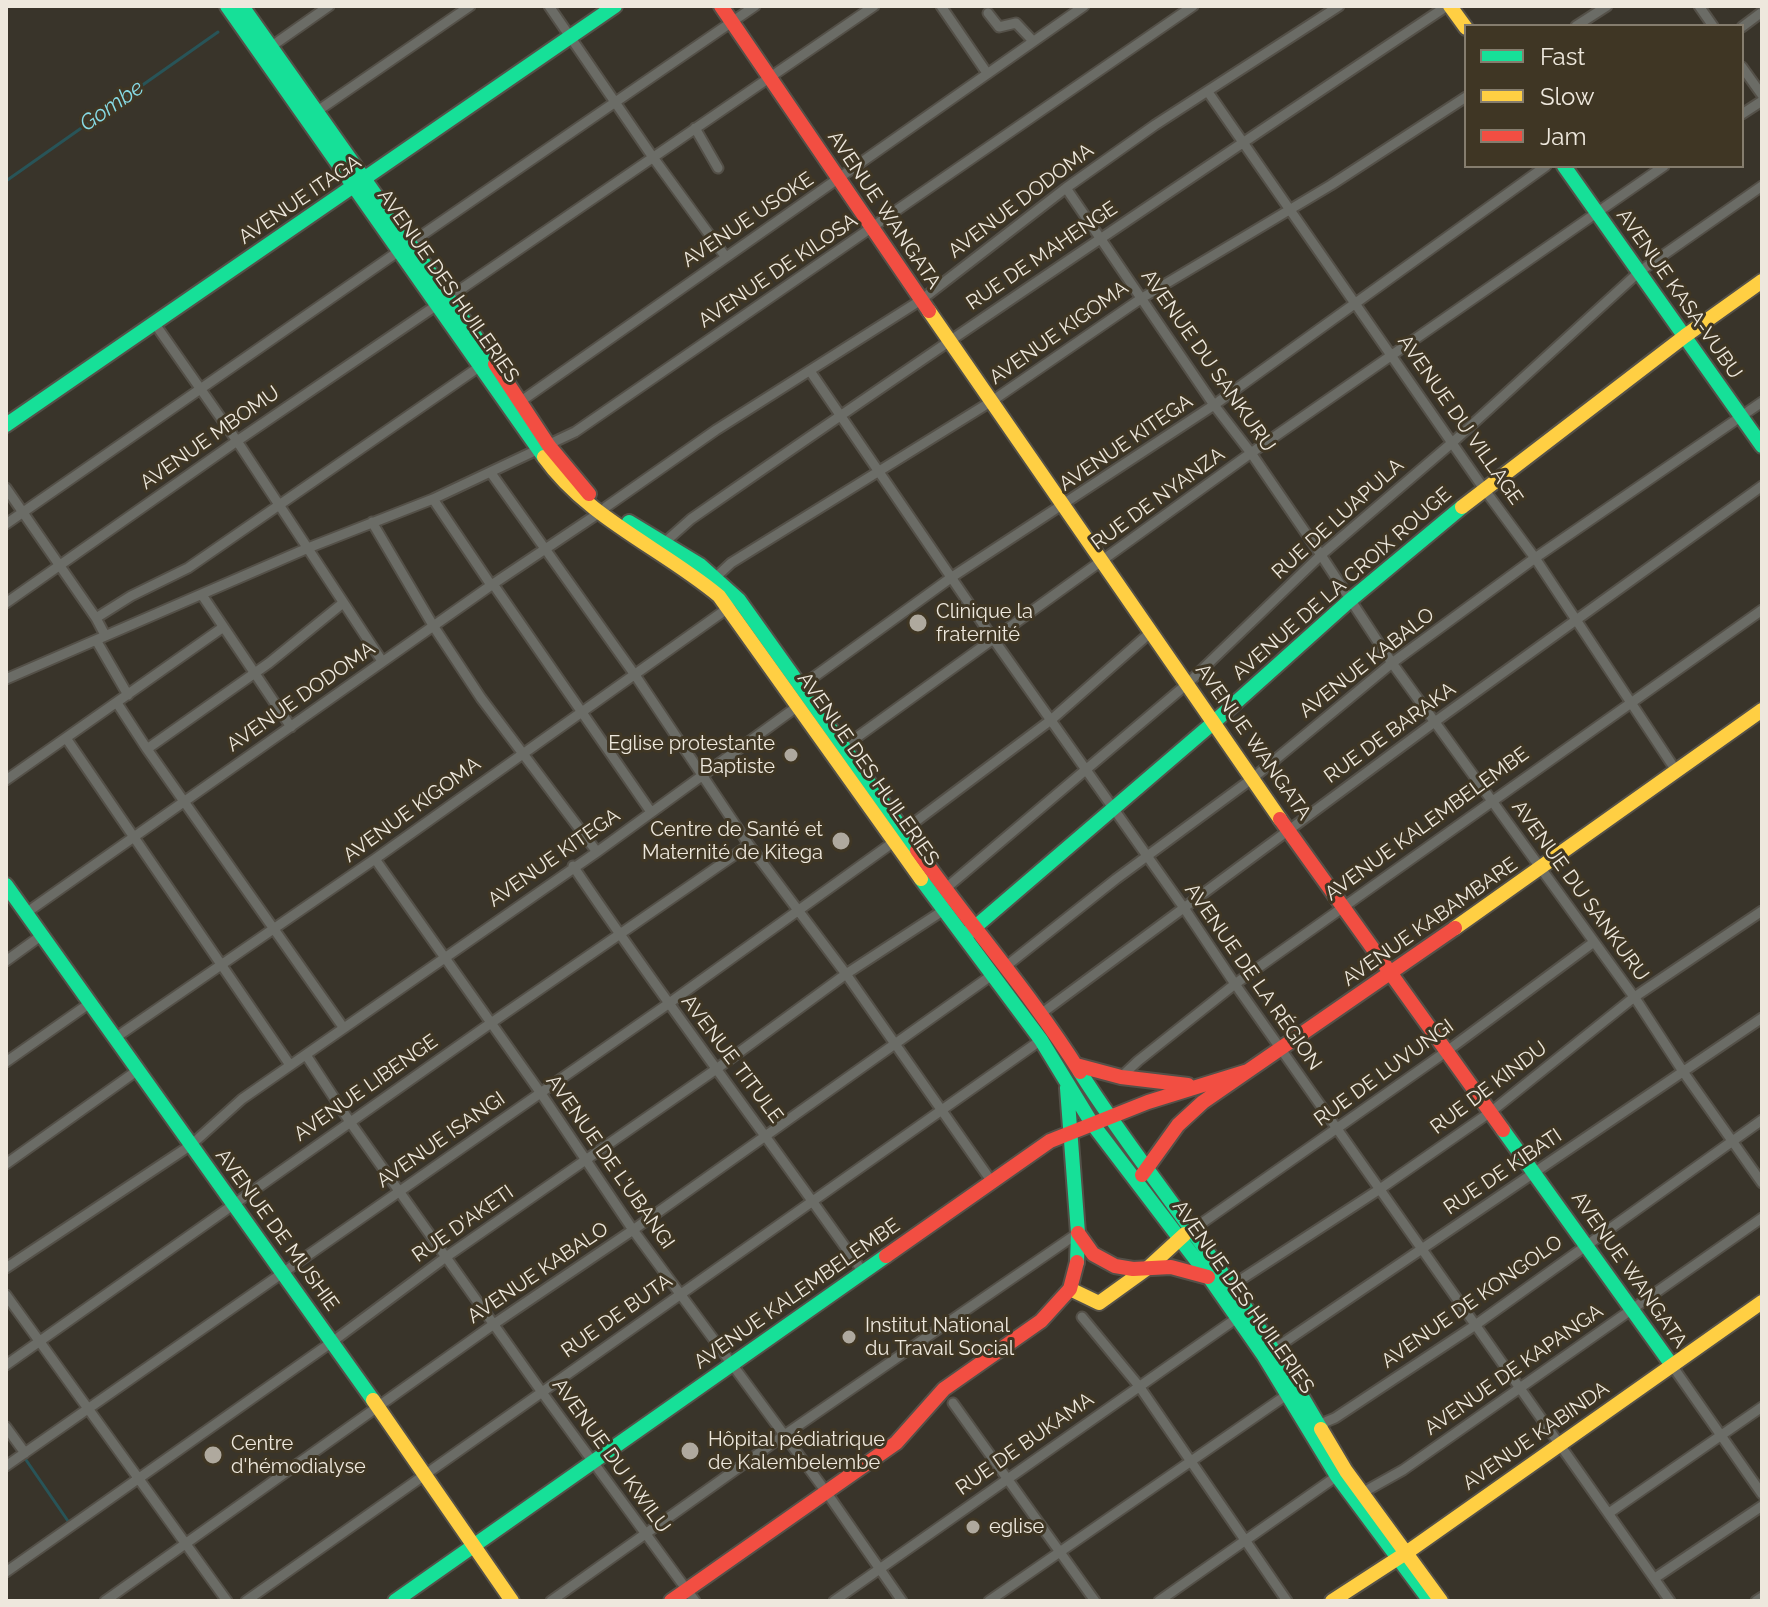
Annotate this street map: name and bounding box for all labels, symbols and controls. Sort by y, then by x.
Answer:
legend [1464,24,1744,168]
text: Fast [1540,42,1585,71]
water label: Gombe [75,75,149,137]
text: Slow [1540,82,1594,111]
text: Jam [1540,122,1586,151]
street label: AVENUE WANGATA [822,126,946,294]
street label: AVENUE DODOMA [944,139,1098,263]
street label: AVENUE ITAGA [234,150,366,250]
street label: AVENUE USOKE [678,167,818,273]
street label: AVENUE DES HUILERIES [372,185,524,387]
street label: RUE DE MAHENGE [962,197,1122,315]
street label: AVENUE KASA-VUBU [1611,204,1747,384]
street label: AVENUE DE KILOSA [694,209,862,333]
street label: AVENUE DU SANKURU [1136,265,1280,457]
street label: AVENUE KIGOMA [985,276,1133,390]
street label: AVENUE DU VILLAGE [1392,330,1528,510]
street label: AVENUE MBOMU [136,381,284,495]
street label: AVENUE KITEGA [1055,390,1197,496]
street label: RUE DE NYANZA [1087,443,1229,555]
street label: RUE DE LUAPULA [1267,454,1409,584]
street label: AVENUE DE LA CROIX ROUGE [1228,482,1456,686]
place label: Clinique la fraternité [936,600,1033,647]
street label: AVENUE KABALO [1295,603,1439,723]
marker: Clinique la fraternité [907,612,929,634]
street label: AVENUE DODOMA [222,637,380,757]
street label: AVENUE WANGATA [1190,659,1316,825]
street label: AVENUE DES HUILERIES [792,668,944,870]
street label: RUE DE BARAKA [1320,677,1460,789]
place label: Eglise protestante Baptiste [608,732,775,779]
street label: AVENUE KALEMBELEMBE [1320,742,1534,906]
marker: Eglise protestante Baptiste [782,746,800,764]
street label: AVENUE KIGOMA [339,752,485,868]
street label: AVENUE DU SANKURU [1506,796,1654,986]
street label: AVENUE KITEGA [483,804,625,912]
place label: Centre de Santé et Maternité de Kitega [642,818,823,865]
marker: Centre de Santé et Maternité de Kitega [830,830,852,852]
street label: AVENUE KABAMBARE [1338,852,1522,992]
street label: AVENUE DE LA RÉGION [1179,879,1327,1075]
street label: AVENUE TITULE [676,990,788,1128]
street label: RUE DE LUVUNGI [1310,1014,1458,1132]
street label: AVENUE LIBENGE [289,1029,443,1147]
street label: RUE DE KINDU [1426,1036,1552,1140]
street label: AVENUE DE L'UBANGI [541,1070,679,1254]
street label: AVENUE ISANGI [372,1087,510,1193]
street label: RUE DE KIBATI [1439,1124,1567,1220]
street label: AVENUE DE MUSHIE [210,1144,344,1316]
street label: RUE D'AKETI [408,1180,518,1268]
street label: AVENUE WANGATA [1566,1187,1692,1353]
street label: AVENUE DES HUILERIES [1167,1196,1319,1398]
street label: AVENUE KALEMBELEMBE [689,1214,905,1374]
street label: AVENUE KABALO [463,1217,613,1329]
street label: AVENUE DE KONGOLO [1377,1230,1567,1374]
street label: RUE DE BUTA [557,1269,677,1363]
street label: AVENUE DE KAPANGA [1420,1299,1608,1441]
place label: Institut National du Travail Social [865,1314,1014,1361]
marker: Institut National du Travail Social [840,1328,858,1346]
street label: AVENUE DU KWILU [547,1374,675,1538]
street label: AVENUE KABINDA [1458,1376,1614,1496]
street label: RUE DE BUKAMA [951,1387,1099,1501]
place label: Hôpital pédiatrique de Kalembelembe [708,1428,885,1475]
place label: Centre d'hémodialyse [231,1432,366,1479]
marker: Hôpital pédiatrique de Kalembelembe [679,1440,701,1462]
marker: Centre d'hémodialyse [202,1444,224,1466]
place label: eglise [989,1515,1044,1539]
marker: eglise [964,1518,982,1536]

